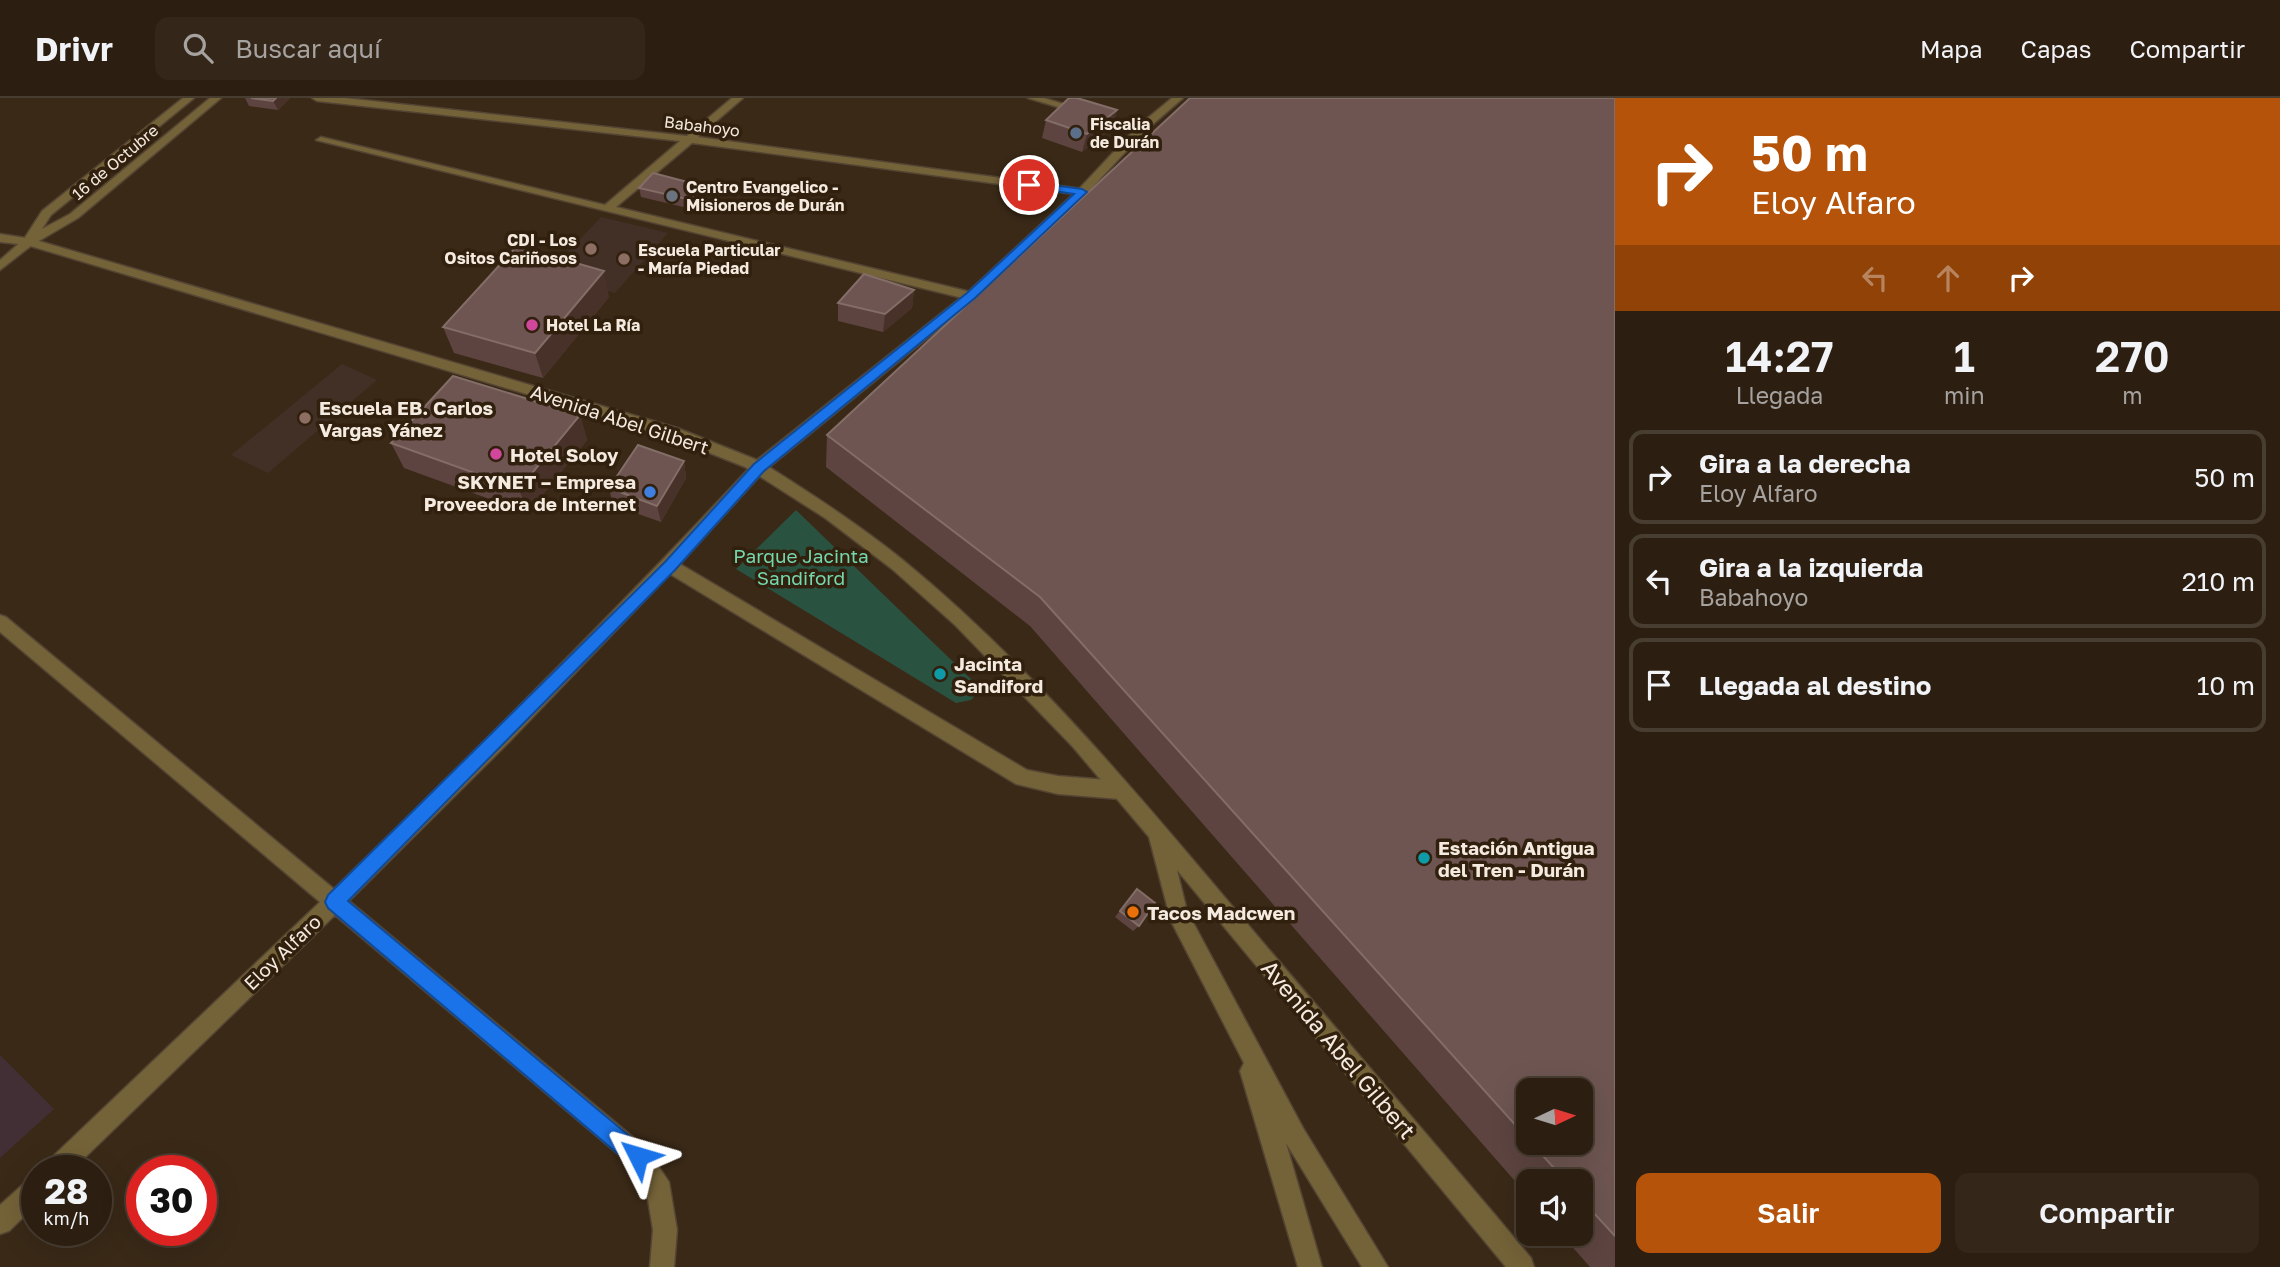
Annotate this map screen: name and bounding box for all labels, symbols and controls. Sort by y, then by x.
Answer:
search box [155,17,645,80]
text: Drivr [35,29,113,68]
icon: search [179,29,217,67]
text: Buscar aquí [235,33,381,64]
text: Mapa [1920,34,1983,63]
text: Capas [2021,34,2091,63]
text: Compartir [2129,34,2245,63]
street label: Babahoyo [663,111,741,141]
place label: Fiscalia de Durán [1090,114,1159,152]
street label: 16 de Octubre [68,120,162,204]
text: 50 m [1751,123,1868,182]
marker: Fiscalia de Durán [1068,125,1084,141]
icon: right [1636,126,1727,217]
pin [999,155,1059,215]
icon: arrive [1010,166,1048,204]
place label: Centro Evangelico - Misioneros de Durán [686,177,844,215]
text: Eloy Alfaro [1751,183,1916,221]
marker: Centro Evangelico - Misioneros de Durán [664,188,680,204]
place label: CDI - Los Ositos Cariñosos [444,230,577,268]
place label: Escuela Particular - María Piedad [638,240,780,278]
marker: CDI - Los Ositos Cariñosos [583,241,599,257]
marker: Escuela Particular - María Piedad [616,251,632,267]
icon: left [1856,259,1894,297]
icon: ahead [1929,259,1967,297]
icon: right [2002,259,2040,297]
place label: Hotel La Ría [546,315,640,335]
marker: Hotel La Ría [524,317,540,333]
text: 14:27 [1725,331,1834,381]
text: 1 [1954,331,1975,381]
text: 270 [2095,331,2170,381]
street label: Avenida Abel Gilbert [528,379,712,459]
text: Llegada [1736,381,1823,409]
text: min [1944,381,1985,409]
text: m [2122,381,2142,409]
place label: Escuela EB. Carlos Vargas Yánez [319,396,494,441]
marker: Escuela EB. Carlos Vargas Yánez [297,410,313,426]
place label: Hotel Soloy [510,443,619,466]
marker: Hotel Soloy [488,446,504,462]
text: Gira a la derecha [1699,448,1911,479]
icon: right [1640,458,1678,496]
text: 50 m [2194,462,2255,493]
place label: SKYNET – Empresa Proveedora de Internet [424,470,636,515]
text: Eloy Alfaro [1699,479,1817,507]
marker: SKYNET – Empresa Proveedora de Internet [642,484,658,500]
park label: Parque Jacinta Sandiford [733,544,869,589]
text: Gira a la izquierda [1699,552,1923,583]
icon: left [1640,562,1678,600]
text: 210 m [2182,566,2255,597]
text: Babahoyo [1699,583,1808,611]
place label: Jacinta Sandiford [954,652,1043,697]
marker: Jacinta Sandiford [932,666,948,682]
icon: arrive [1640,666,1678,704]
text: Llegada al destino [1699,670,1931,701]
text: 10 m [2197,670,2255,701]
place label: Estación Antigua del Tren - Durán [1438,836,1595,881]
marker: Estación Antigua del Tren - Durán [1416,850,1432,866]
place label: Tacos Madcwen [1147,901,1295,924]
marker: Tacos Madcwen [1125,904,1141,920]
street label: Eloy Alfaro [239,910,325,994]
street label: Avenida Abel Gilbert [1256,954,1422,1144]
north arrow [1516,1078,1592,1155]
map controls [1516,1078,1593,1246]
position arrow [601,1119,675,1193]
speed limit sign: 30 [126,1155,217,1246]
button: sound [1516,1169,1593,1246]
text: 28 [45,1170,88,1212]
button: Salir [1636,1173,1941,1253]
button: Compartir [1955,1173,2259,1253]
text: km/h [44,1207,89,1229]

